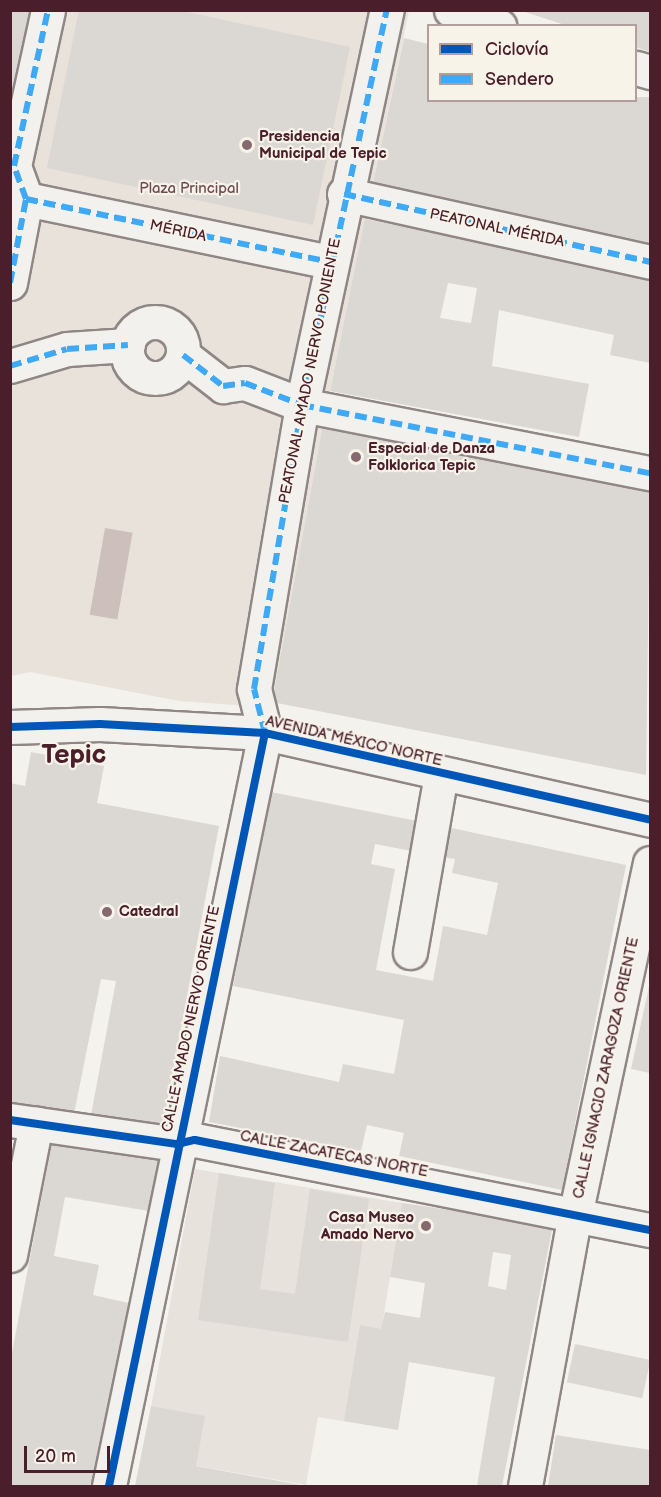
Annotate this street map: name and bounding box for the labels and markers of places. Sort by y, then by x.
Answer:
place label: Presidencia Municipal de Tepic [259,127,387,162]
marker: Presidencia Municipal de Tepic [240,138,254,152]
place label: Especial de Danza Folklorica Tepic [368,439,495,474]
marker: Especial de Danza Folklorica Tepic [349,450,363,464]
place label: Catedral [119,903,178,921]
marker: Catedral [100,905,114,919]
place label: Casa Museo Amado Nervo [321,1208,414,1243]
marker: Casa Museo Amado Nervo [419,1219,433,1233]

